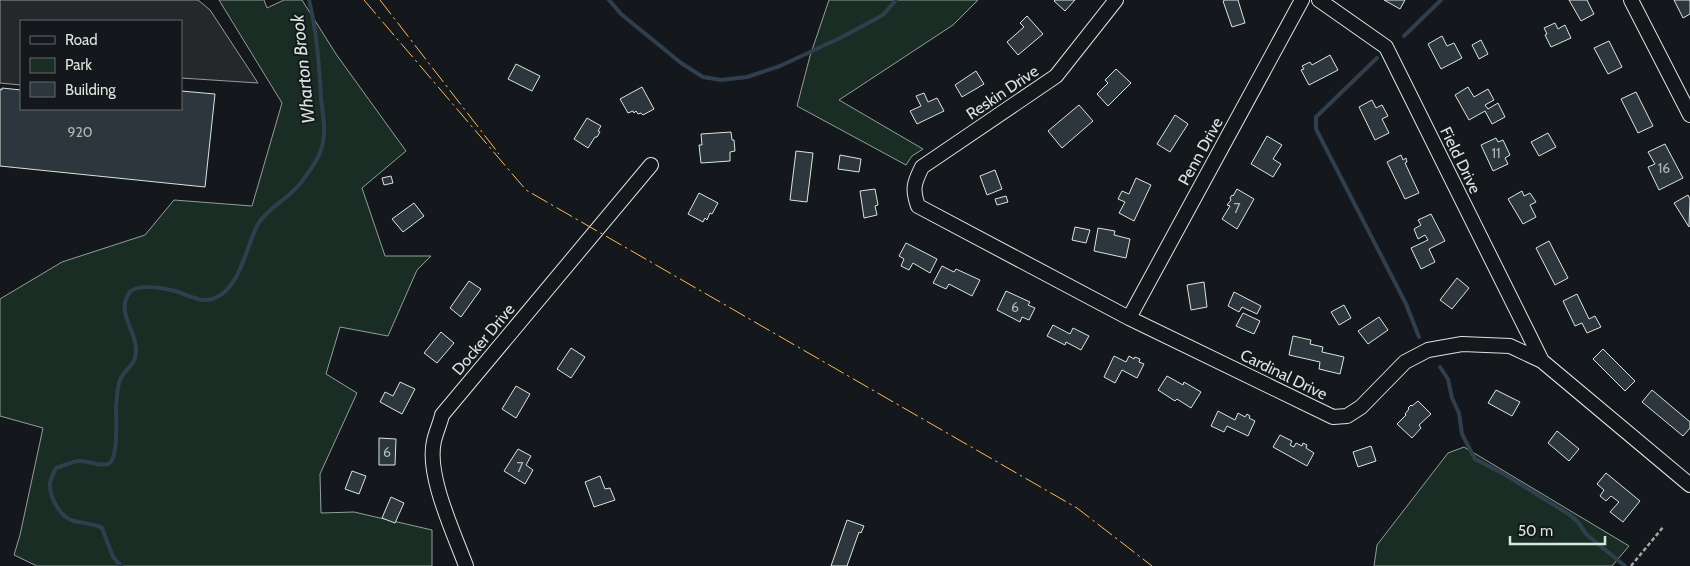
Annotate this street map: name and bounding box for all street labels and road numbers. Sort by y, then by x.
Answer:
street label: Reskin Drive [962,61,1042,124]
street label: Penn Drive [1174,114,1227,188]
street label: Field Drive [1436,124,1485,197]
street label: Docker Drive [448,300,519,379]
street label: Cardinal Drive [1237,345,1330,404]

